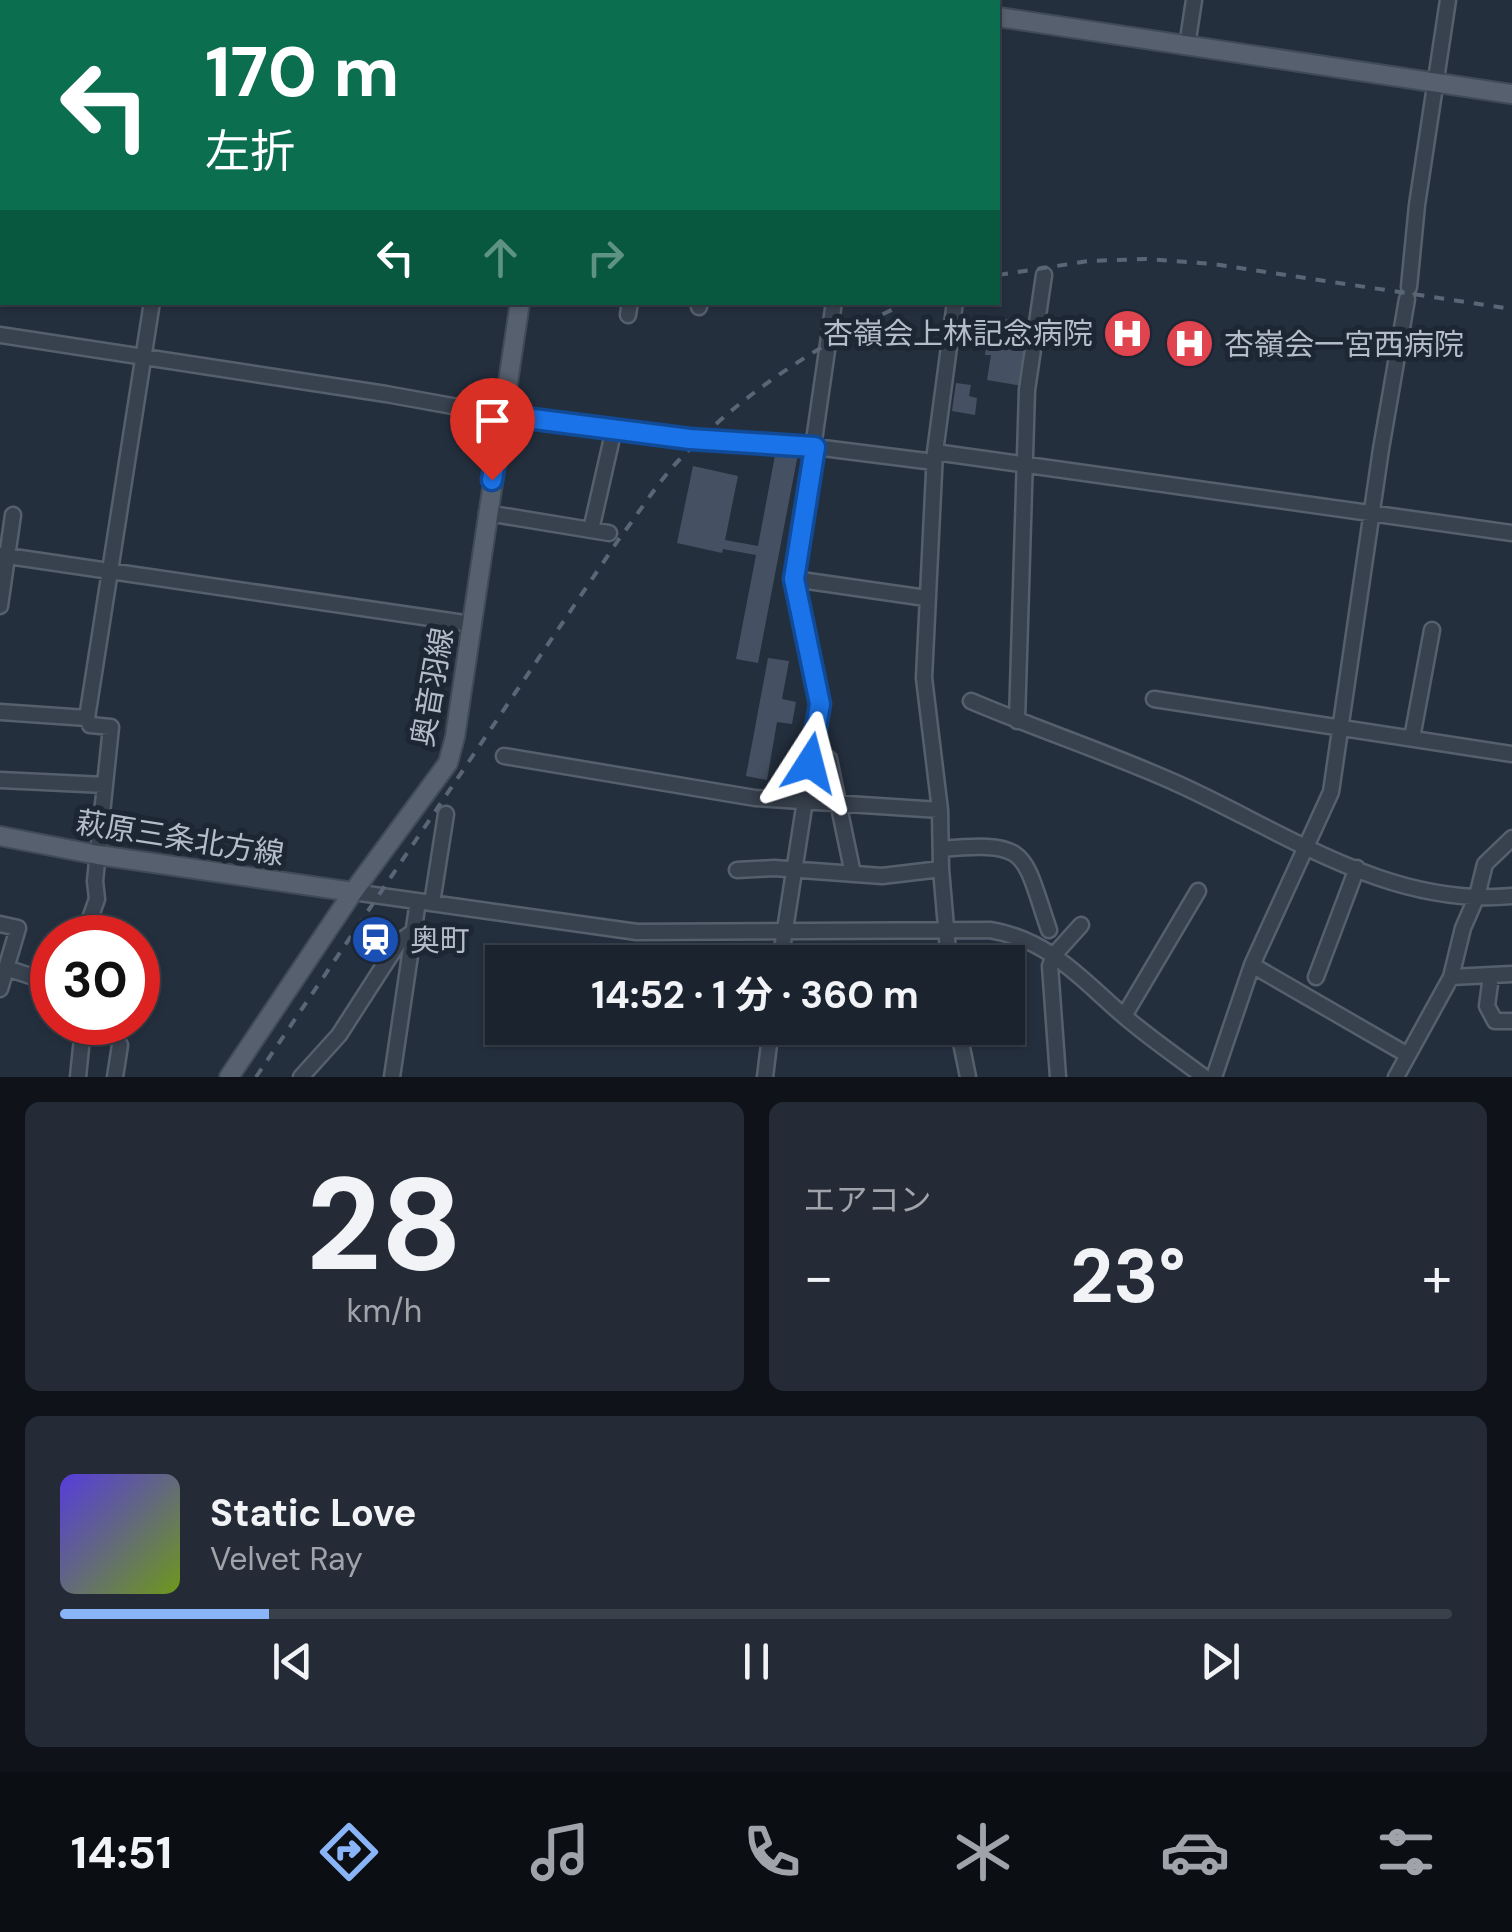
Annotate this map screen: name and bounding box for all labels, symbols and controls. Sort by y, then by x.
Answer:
text: 170 m [205,27,399,118]
icon: left [40,40,170,170]
text: 左折 [205,122,295,181]
icon: left [368,230,423,285]
icon: ahead [473,230,528,285]
icon: right [578,230,633,285]
hospital icon: 杏嶺会上林記念病院 [1102,307,1154,359]
place label: 杏嶺会上林記念病院 [823,314,1093,353]
hospital icon: 杏嶺会一宮西病院 [1163,318,1215,370]
place label: 杏嶺会一宮西病院 [1224,325,1464,364]
pin [450,378,535,481]
icon: arrive [465,393,520,448]
street label: 奥音羽線 [402,625,462,749]
position arrow [758,711,862,815]
street label: 萩原三条北方線 [73,802,287,874]
station icon: 奥町 [349,914,401,966]
speed limit sign: 30 [30,915,160,1045]
place label: 奥町 [410,921,470,960]
text: 14:52 · 1 分 · 360 m [591,970,919,1020]
text: 28 [306,1140,462,1309]
text: エアコン [804,1179,932,1221]
text: 23° [1070,1228,1186,1325]
text: − [804,1241,834,1313]
text: + [1422,1241,1452,1313]
text: km/h [346,1290,422,1332]
text: Static Love [210,1488,416,1538]
text: Velvet Ray [210,1538,363,1580]
icon: previous [265,1634,320,1689]
icon: pause [729,1634,784,1689]
icon: next [1193,1634,1248,1689]
icon: directions [314,1817,384,1887]
icon: music [525,1817,595,1887]
icon: phone [737,1817,807,1887]
icon: climate [948,1817,1018,1887]
icon: car [1160,1817,1230,1887]
icon: filters [1371,1817,1441,1887]
text: 14:51 [71,1823,172,1882]

